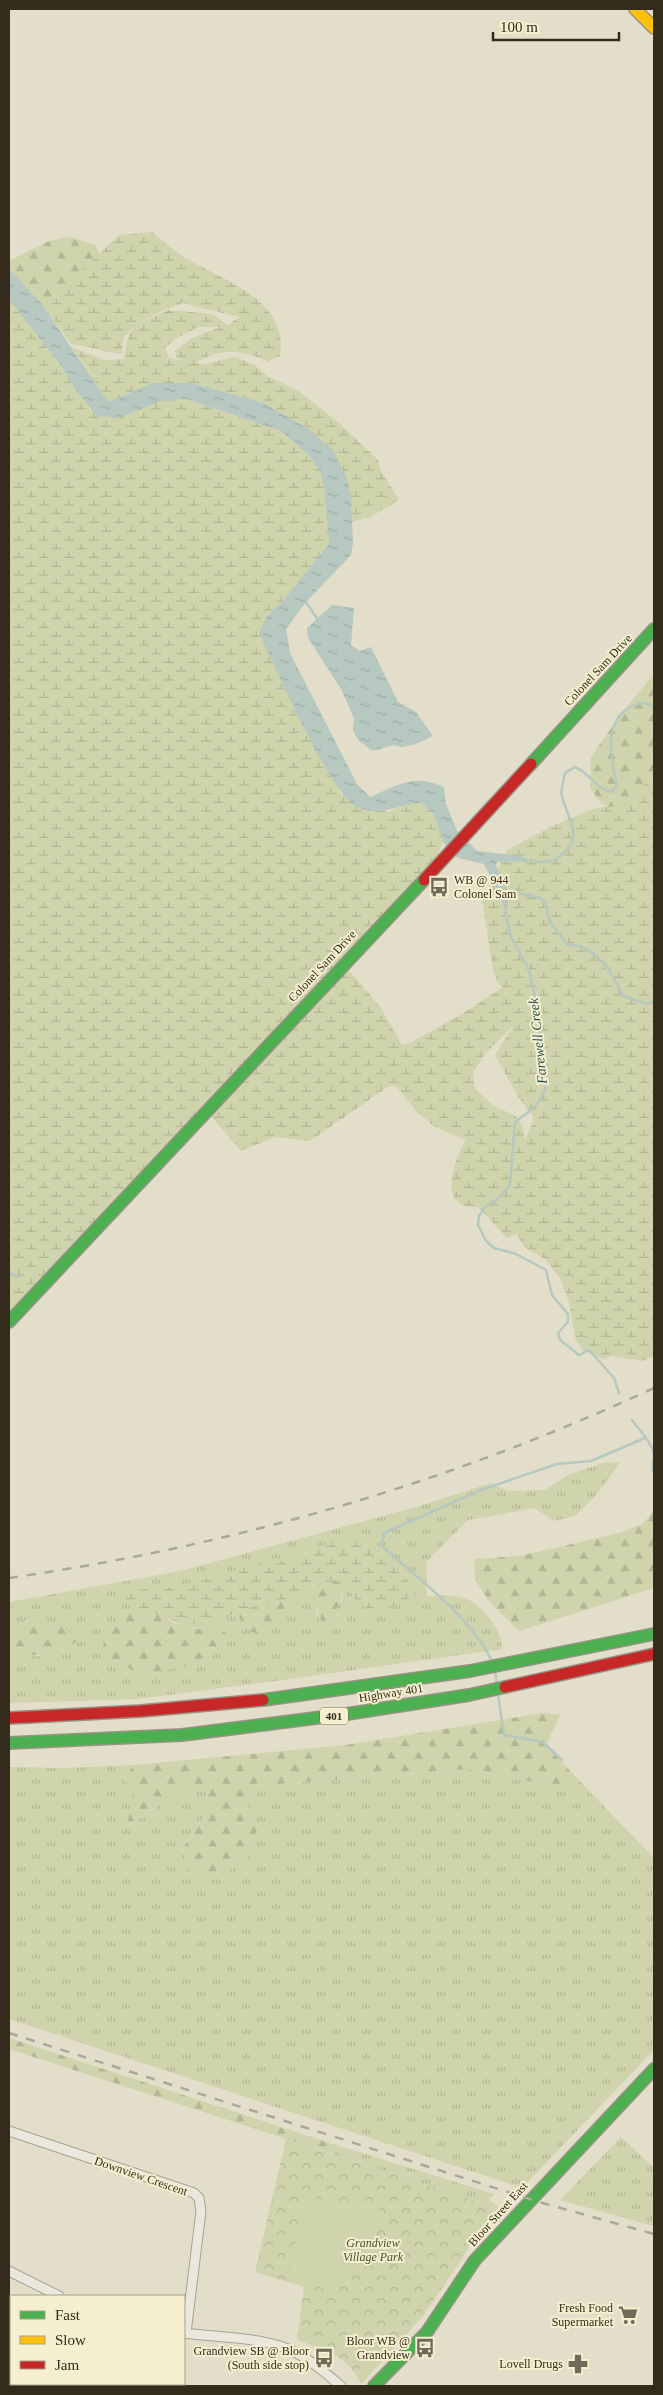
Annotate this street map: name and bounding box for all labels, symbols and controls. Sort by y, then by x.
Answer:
scale bar [493,10,619,42]
text: 100 m [500,19,538,35]
street label: Colonel Sam Drive [561,631,635,709]
place label: WB @ 944 Colonel Sam [454,873,517,901]
bus stop icon: WB @ 944 Colonel Sam [428,876,450,898]
street label: Colonel Sam Drive [285,927,359,1005]
water label: Farewell Creek [526,996,550,1086]
street label: Highway 401 [358,1681,424,1705]
road number: 401 [320,1708,348,1724]
street label: Downview Crescent [93,2153,190,2199]
street label: Bloor Street East [465,2178,531,2249]
park label: Grandview Village Park [343,2236,404,2264]
legend [10,2295,185,2385]
place label: Fresh Food Supermarket [552,2301,614,2329]
supermarket icon: Fresh Food Supermarket [617,2304,639,2326]
text: Fast [55,2307,81,2323]
text: Slow [55,2332,86,2348]
place label: Bloor WB @ Grandview [347,2334,410,2362]
bus stop icon: Bloor WB @ Grandview [414,2337,436,2359]
place label: Grandview SB @ Bloor (South side stop) [194,2344,309,2372]
bus stop icon: Grandview SB @ Bloor (South side stop) [313,2347,335,2369]
pharmacy icon: Lovell Drugs [567,2353,589,2375]
text: Jam [55,2357,79,2373]
place label: Lovell Drugs [499,2357,563,2371]

